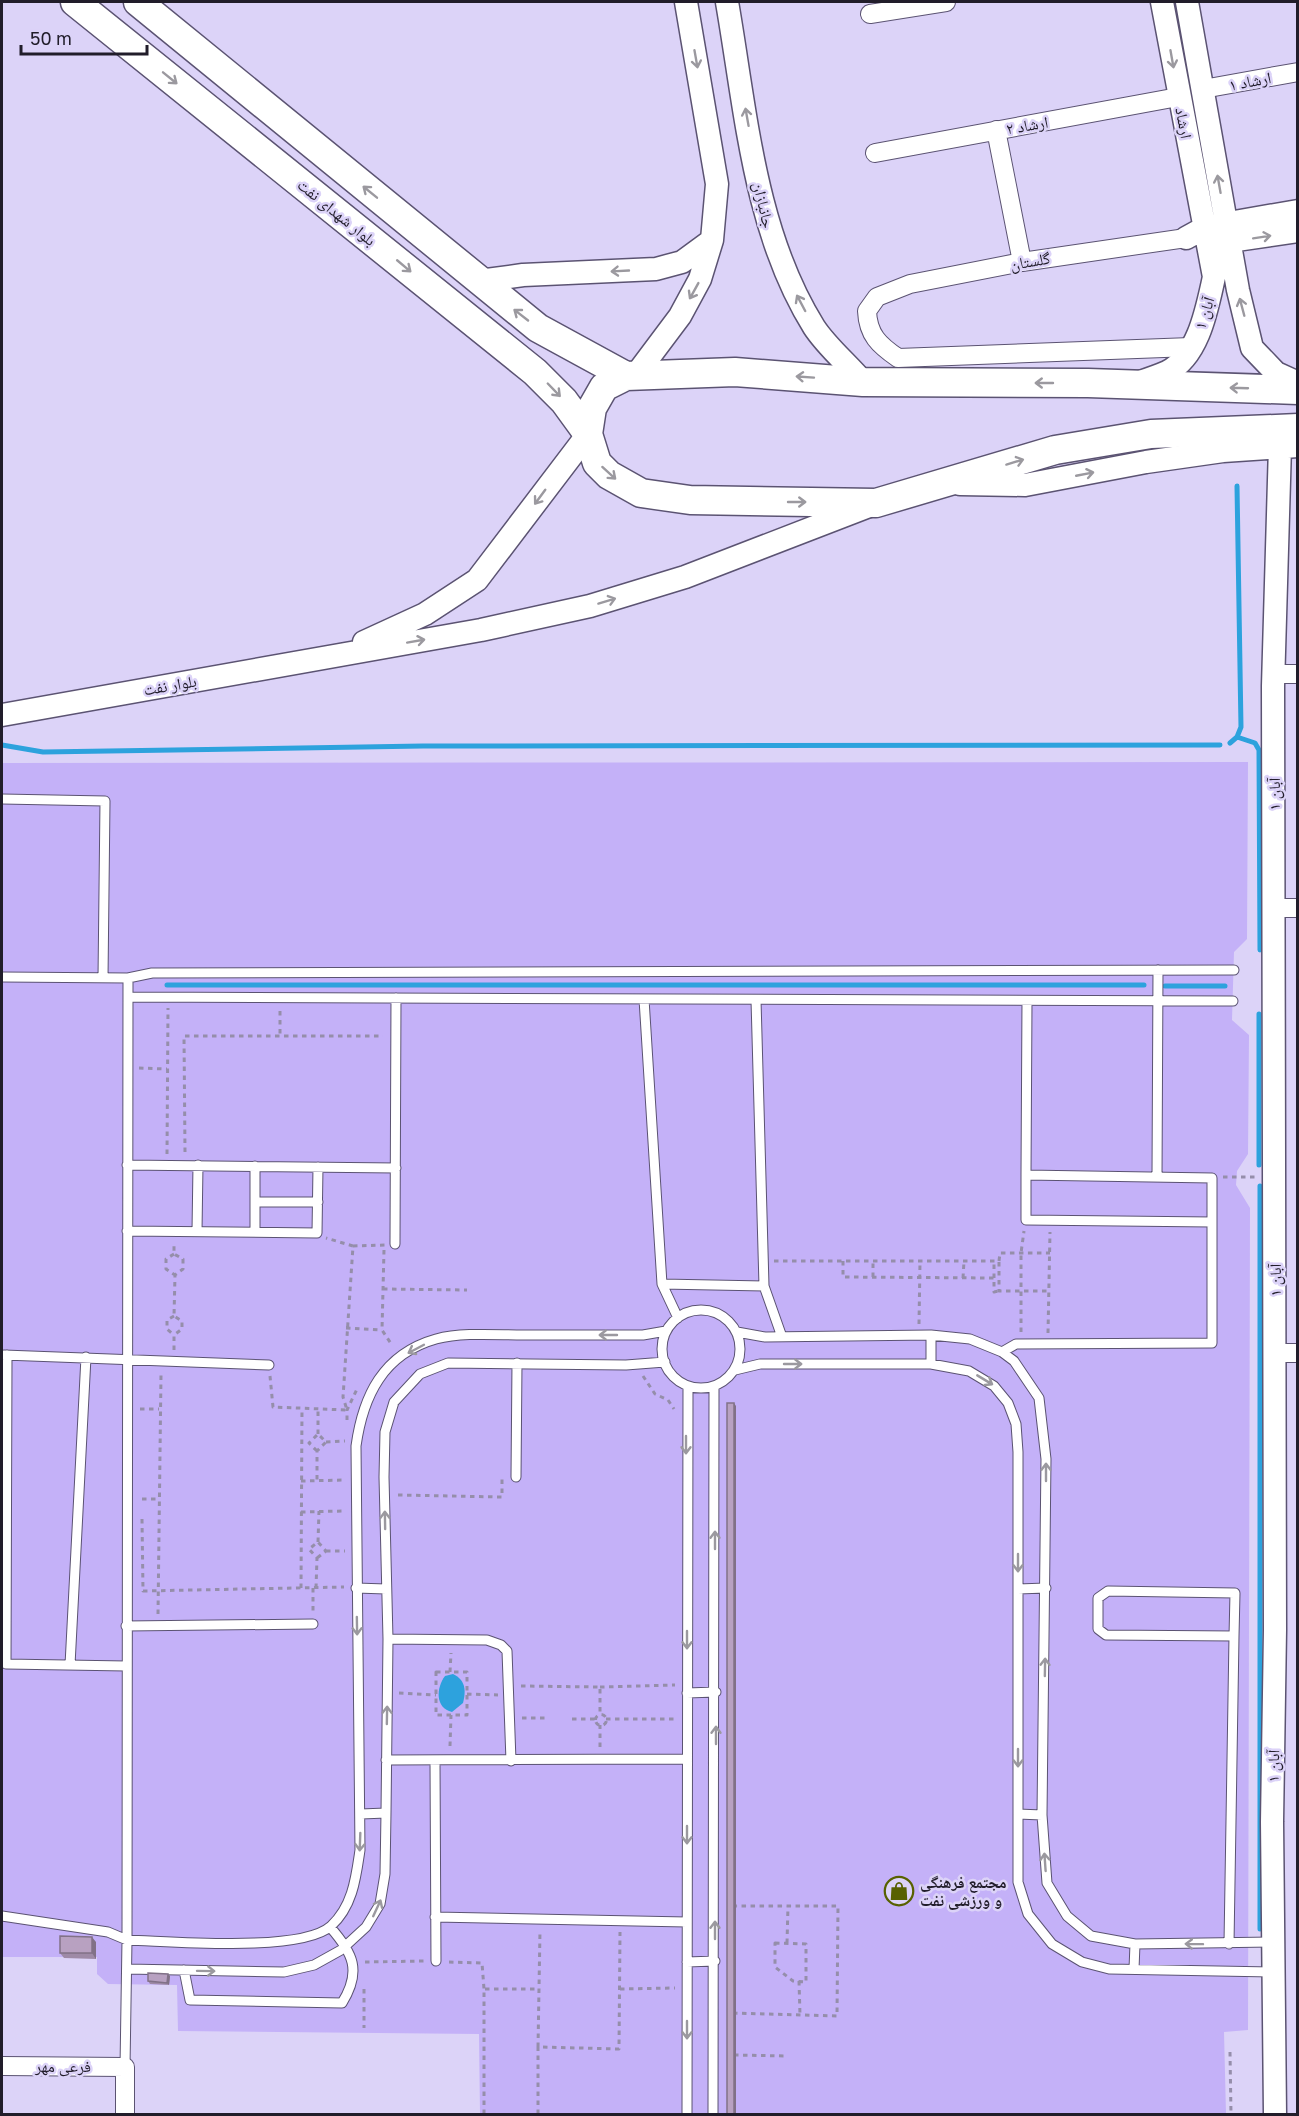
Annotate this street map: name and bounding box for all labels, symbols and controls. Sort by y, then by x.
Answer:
scale bar [21,18,147,56]
text: 50 m [30,27,72,49]
one-way arrow [690,49,701,69]
one-way arrow [1167,49,1178,68]
street label: ارشاد ۱ [1227,67,1273,95]
one-way arrow [162,71,178,84]
street label: ارشاد [1171,106,1197,140]
one-way arrow [741,108,752,128]
street label: ارشاد ۲ [1004,111,1050,139]
street label: بلوار شهدای نفت [293,174,380,251]
one-way arrow [1213,175,1224,194]
street label: جانبازان [748,180,779,230]
one-way arrow [363,185,378,199]
one-way arrow [1252,231,1271,242]
street label: گلستان [1008,248,1052,275]
one-way arrow [395,259,411,272]
one-way arrow [610,266,630,277]
one-way arrow [688,282,700,299]
street label: آبان ۱ [1189,293,1220,332]
one-way arrow [795,295,807,313]
one-way arrow [1235,298,1247,317]
one-way arrow [514,308,530,321]
one-way arrow [796,371,816,382]
one-way arrow [1035,377,1055,389]
one-way arrow [547,382,561,397]
one-way arrow [1230,383,1250,394]
one-way arrow [1006,456,1025,467]
one-way arrow [601,466,616,480]
one-way arrow [1074,468,1094,479]
one-way arrow [534,489,546,505]
one-way arrow [787,496,807,508]
one-way arrow [597,595,616,606]
one-way arrow [406,635,426,646]
street label: بلوار نفت [142,671,198,699]
street label: آبان ۱ [1264,777,1285,810]
street label: آبان ۱ [1265,1263,1286,1296]
one-way arrow [598,1329,618,1341]
one-way arrow [407,1344,425,1355]
one-way arrow [782,1358,802,1370]
one-way arrow [976,1374,993,1386]
one-way arrow [680,1434,692,1454]
one-way arrow [1040,1462,1052,1482]
one-way arrow [379,1510,391,1530]
one-way arrow [709,1531,721,1551]
one-way arrow [1012,1553,1024,1573]
one-way arrow [351,1616,363,1636]
one-way arrow [681,1629,693,1649]
one-way arrow [1039,1657,1050,1677]
one-way arrow [381,1705,393,1725]
one-way arrow [710,1726,721,1746]
one-way arrow [1012,1748,1024,1768]
street label: آبان ۱ [1263,1748,1284,1783]
one-way arrow [681,1824,693,1844]
one-way arrow [354,1832,365,1852]
one-way arrow [1040,1852,1051,1872]
place label: مجتمع فرهنگى و ورزشى نفت [920,1872,1007,1910]
shop icon: مجتمع فرهنگى و ورزشى نفت [883,1875,915,1907]
one-way arrow [371,1900,383,1918]
one-way arrow [709,1921,721,1941]
one-way arrow [1184,1938,1204,1950]
one-way arrow [196,1965,216,1976]
one-way arrow [681,2019,693,2039]
street label: فرعی مهر [34,2056,91,2077]

